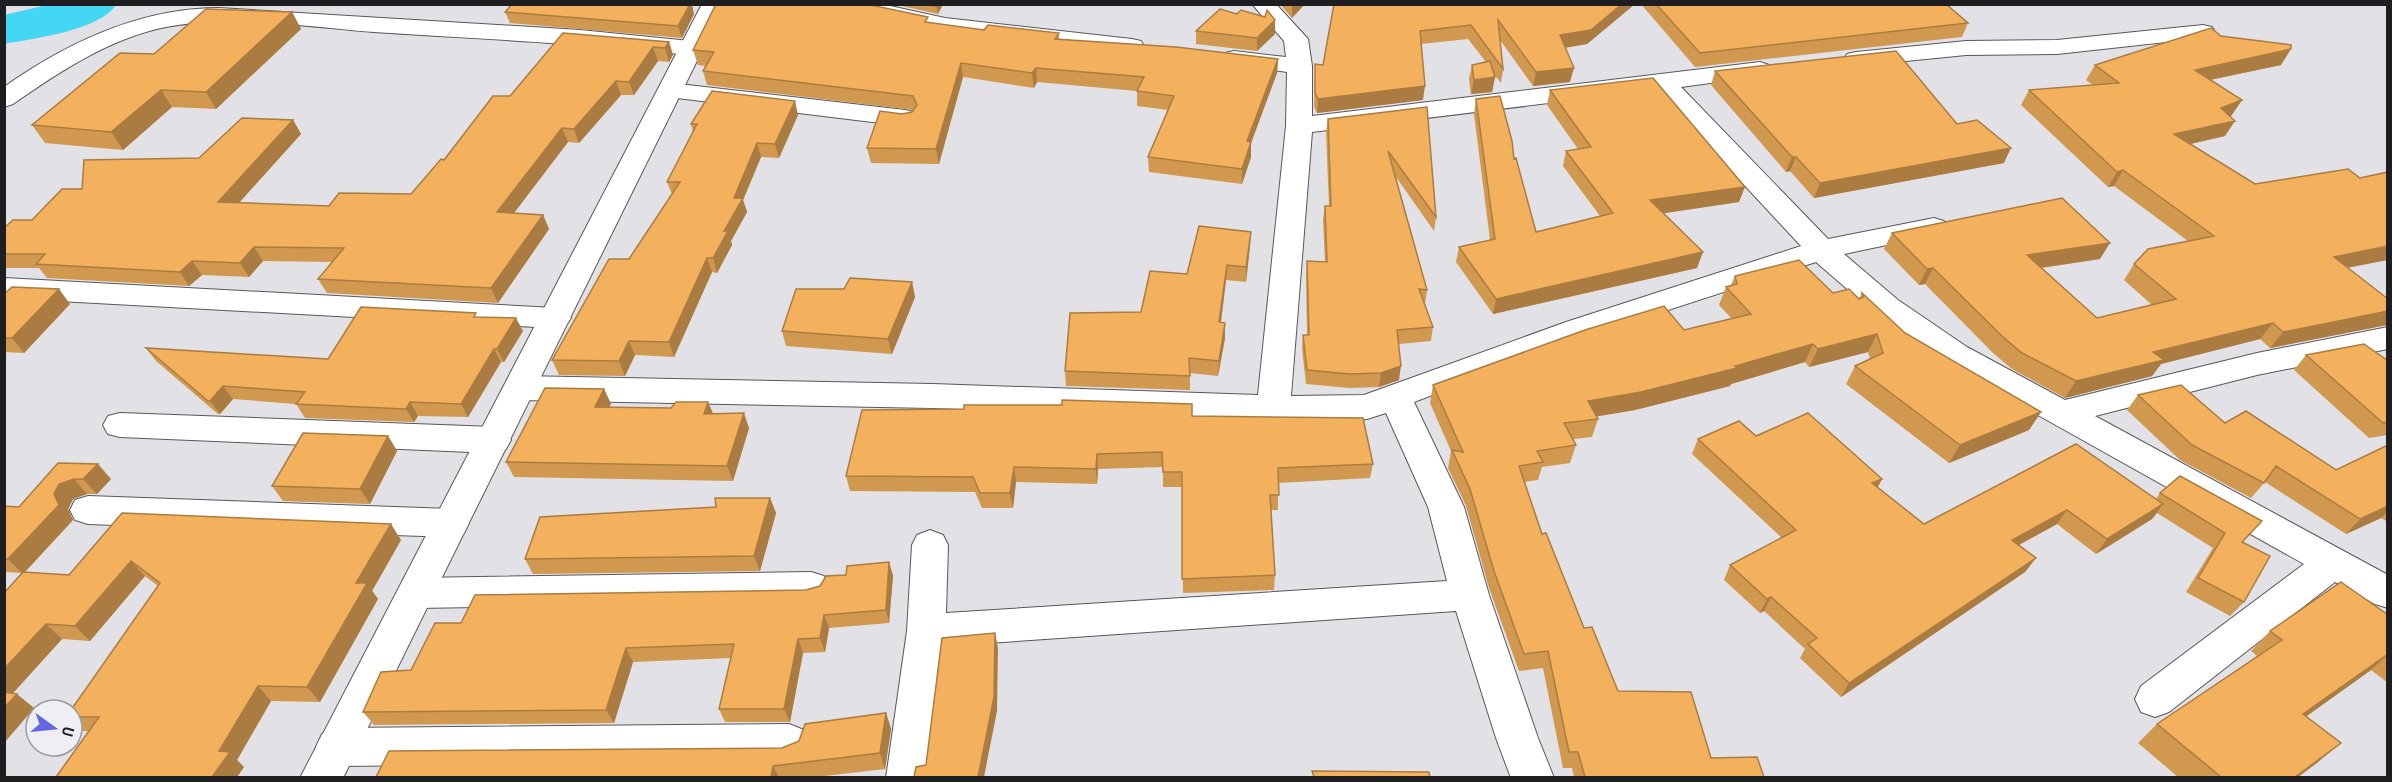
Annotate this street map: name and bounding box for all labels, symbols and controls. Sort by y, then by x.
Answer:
north arrow [24,698,84,758]
text: U [57,724,80,739]

